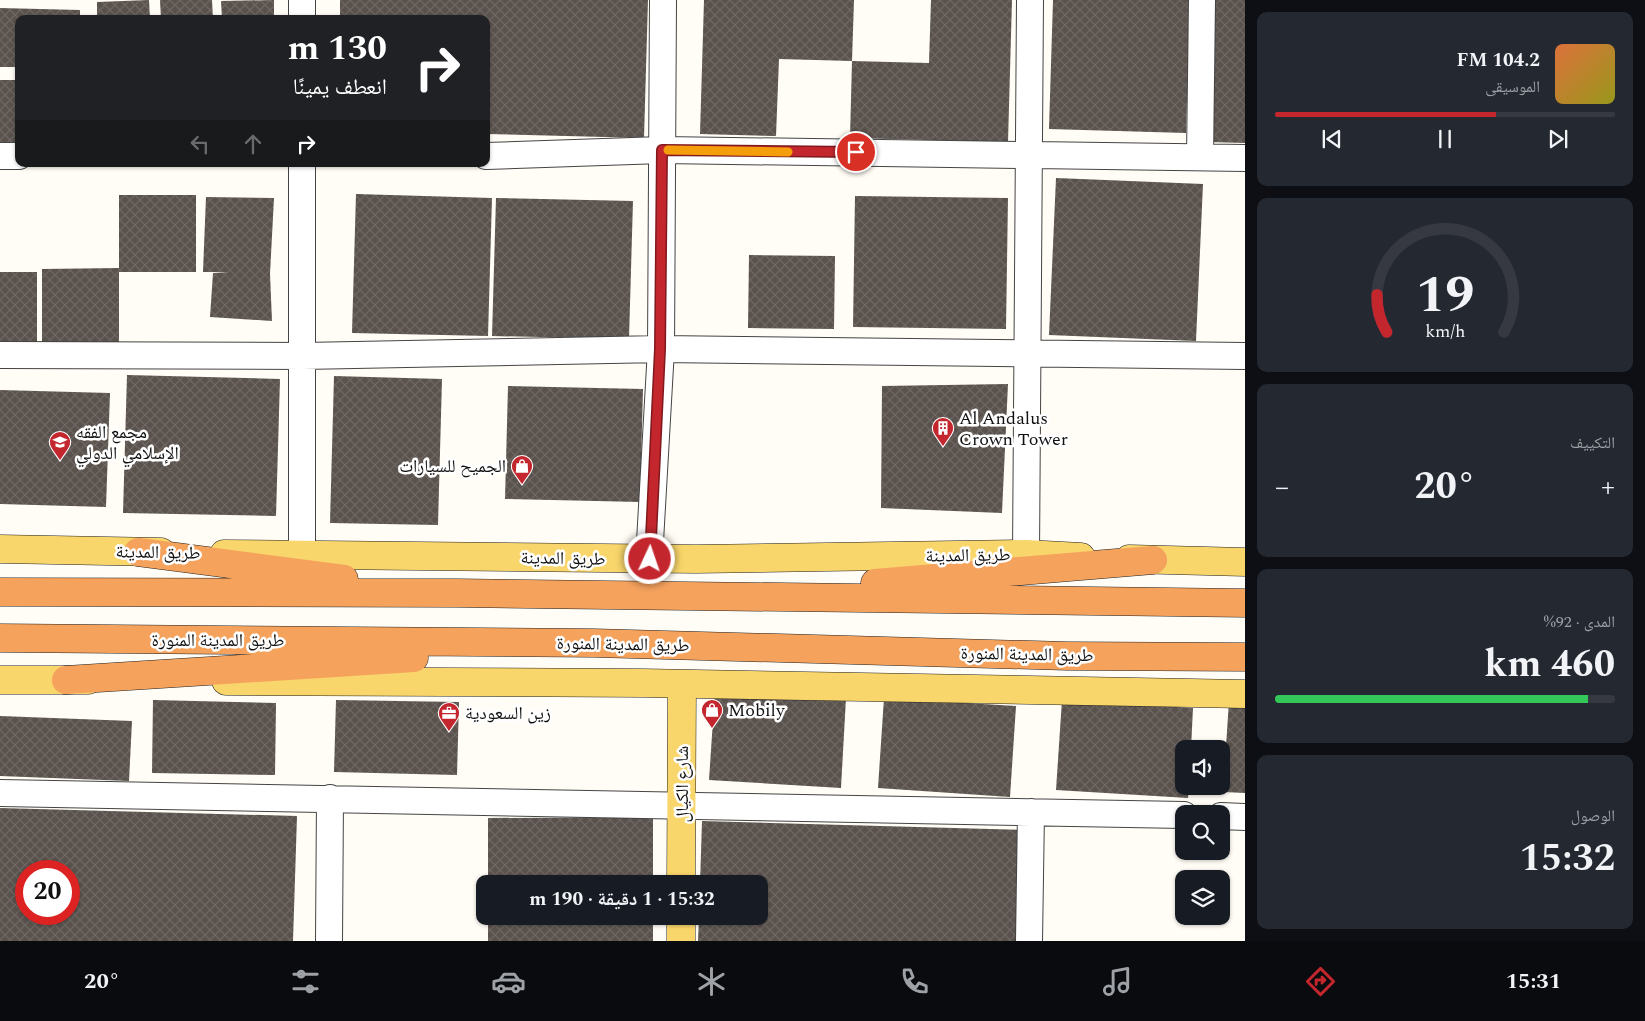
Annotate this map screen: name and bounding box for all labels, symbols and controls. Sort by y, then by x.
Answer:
text: 130 m [288,22,387,75]
icon: right [405,35,470,100]
text: 104.2 FM [1457,46,1540,75]
text: انعطف يمينًا [293,71,387,104]
text: الموسيقى [1485,75,1540,99]
icon: previous [1318,125,1346,153]
icon: pause [1431,125,1459,153]
icon: next [1544,125,1572,153]
icon: left [186,130,214,158]
icon: ahead [239,130,267,158]
icon: right [292,130,320,158]
pin [835,131,877,173]
icon: arrive [842,138,870,166]
text: 19 [1416,256,1474,335]
text: km/h [1425,318,1465,345]
place label: Al Andalus Crown Tower [959,405,1068,453]
building icon: Al Andalus Crown Tower [931,416,955,447]
place label: مجمع الفقه الإسلامي الدولي [76,419,179,468]
school or university icon: مجمع الفقه الإسلامي الدولي [48,430,72,461]
text: التكييف [1570,431,1615,455]
place label: الجميح للسيارات [399,453,506,480]
shop icon: الجميح للسيارات [510,454,534,485]
text: 20° [1414,458,1476,516]
text: − [1275,466,1289,509]
text: + [1601,466,1615,509]
position arrow [623,532,675,584]
street label: طريق المدينة [115,538,201,567]
street label: طريق المدينة [925,541,1011,570]
street label: طريق المدينة [520,544,606,573]
text: المدى · 92% [1544,610,1615,634]
street label: طريق المدينة المنورة [151,627,285,654]
street label: طريق المدينة المنورة [556,630,690,659]
text: 460 km [1484,636,1615,694]
street label: طريق المدينة المنورة [960,640,1094,669]
place label: Mobily [728,697,786,724]
shop icon: Mobily [700,698,724,729]
place label: زين السعودية [465,700,551,727]
office icon: زين السعودية [437,701,461,732]
map controls [1175,740,1230,925]
button: sound [1175,740,1230,795]
street label: شارع الكيال [669,746,696,822]
text: الوصول [1571,804,1615,828]
button: search [1175,805,1230,860]
text: 15:32 [1520,830,1615,888]
speed limit sign: 20 [15,860,80,925]
button: layers [1175,870,1230,925]
text: 15:32 · 1 دقيقة · 190 m [529,885,715,914]
icon: filters [288,964,323,999]
icon: car [491,964,526,999]
icon: climate [694,964,729,999]
icon: phone [897,964,932,999]
icon: music [1100,964,1135,999]
icon: directions [1303,964,1338,999]
text: 20° [84,965,120,998]
text: 15:31 [1506,965,1561,998]

